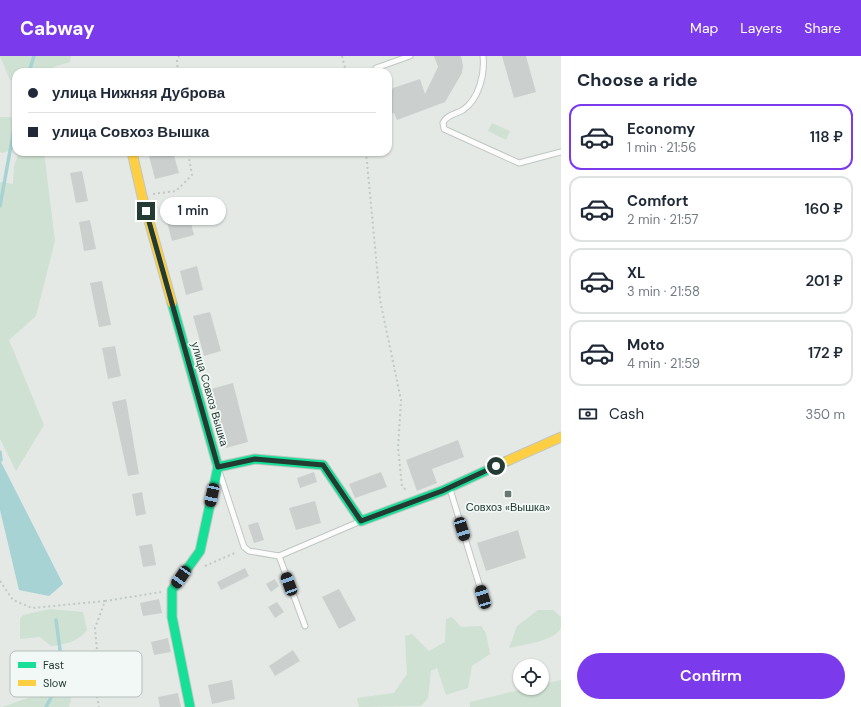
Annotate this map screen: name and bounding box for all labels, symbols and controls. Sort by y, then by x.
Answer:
text: Cabway [20,16,95,41]
text: Map [690,19,718,37]
text: Layers [740,19,782,37]
text: Share [804,19,841,37]
text: Choose a ride [577,68,698,92]
text: улица Нижняя Дуброва [52,83,225,103]
icon: car [579,119,615,155]
text: Economy [627,119,695,139]
text: улица Совхоз Вышка [52,122,209,142]
text: 118 ₽ [810,127,843,147]
text: 1 min · 21:56 [627,139,696,156]
icon: car [579,191,615,227]
text: Comfort [627,191,688,211]
callout: 1 min [160,197,226,225]
text: 160 ₽ [804,199,843,219]
route end [137,202,155,220]
text: 1 min [177,202,209,219]
text: 2 min · 21:57 [627,211,698,228]
icon: car [579,263,615,299]
text: XL [627,263,645,283]
text: 201 ₽ [805,271,843,291]
text: 3 min · 21:58 [627,283,700,300]
icon: car [579,335,615,371]
text: Moto [627,335,665,355]
street label: улица Совхоз Вышка [188,340,232,449]
text: 172 ₽ [808,343,843,363]
text: 4 min · 21:59 [627,355,700,372]
icon: cash [577,403,599,425]
text: Cash [609,404,644,424]
text: 350 m [805,406,845,423]
route start [487,457,505,475]
car [204,482,220,508]
marker: Совхоз «Вышка» [503,489,513,499]
place label: Совхоз «Вышка» [466,500,550,514]
car [453,516,471,542]
car [169,564,193,590]
car [279,571,299,597]
car [474,584,492,610]
legend [10,651,142,697]
button: Confirm [577,653,845,699]
text: Fast [43,658,64,672]
map controls [513,659,549,695]
button: locate [513,659,549,695]
text: Slow [43,676,67,690]

